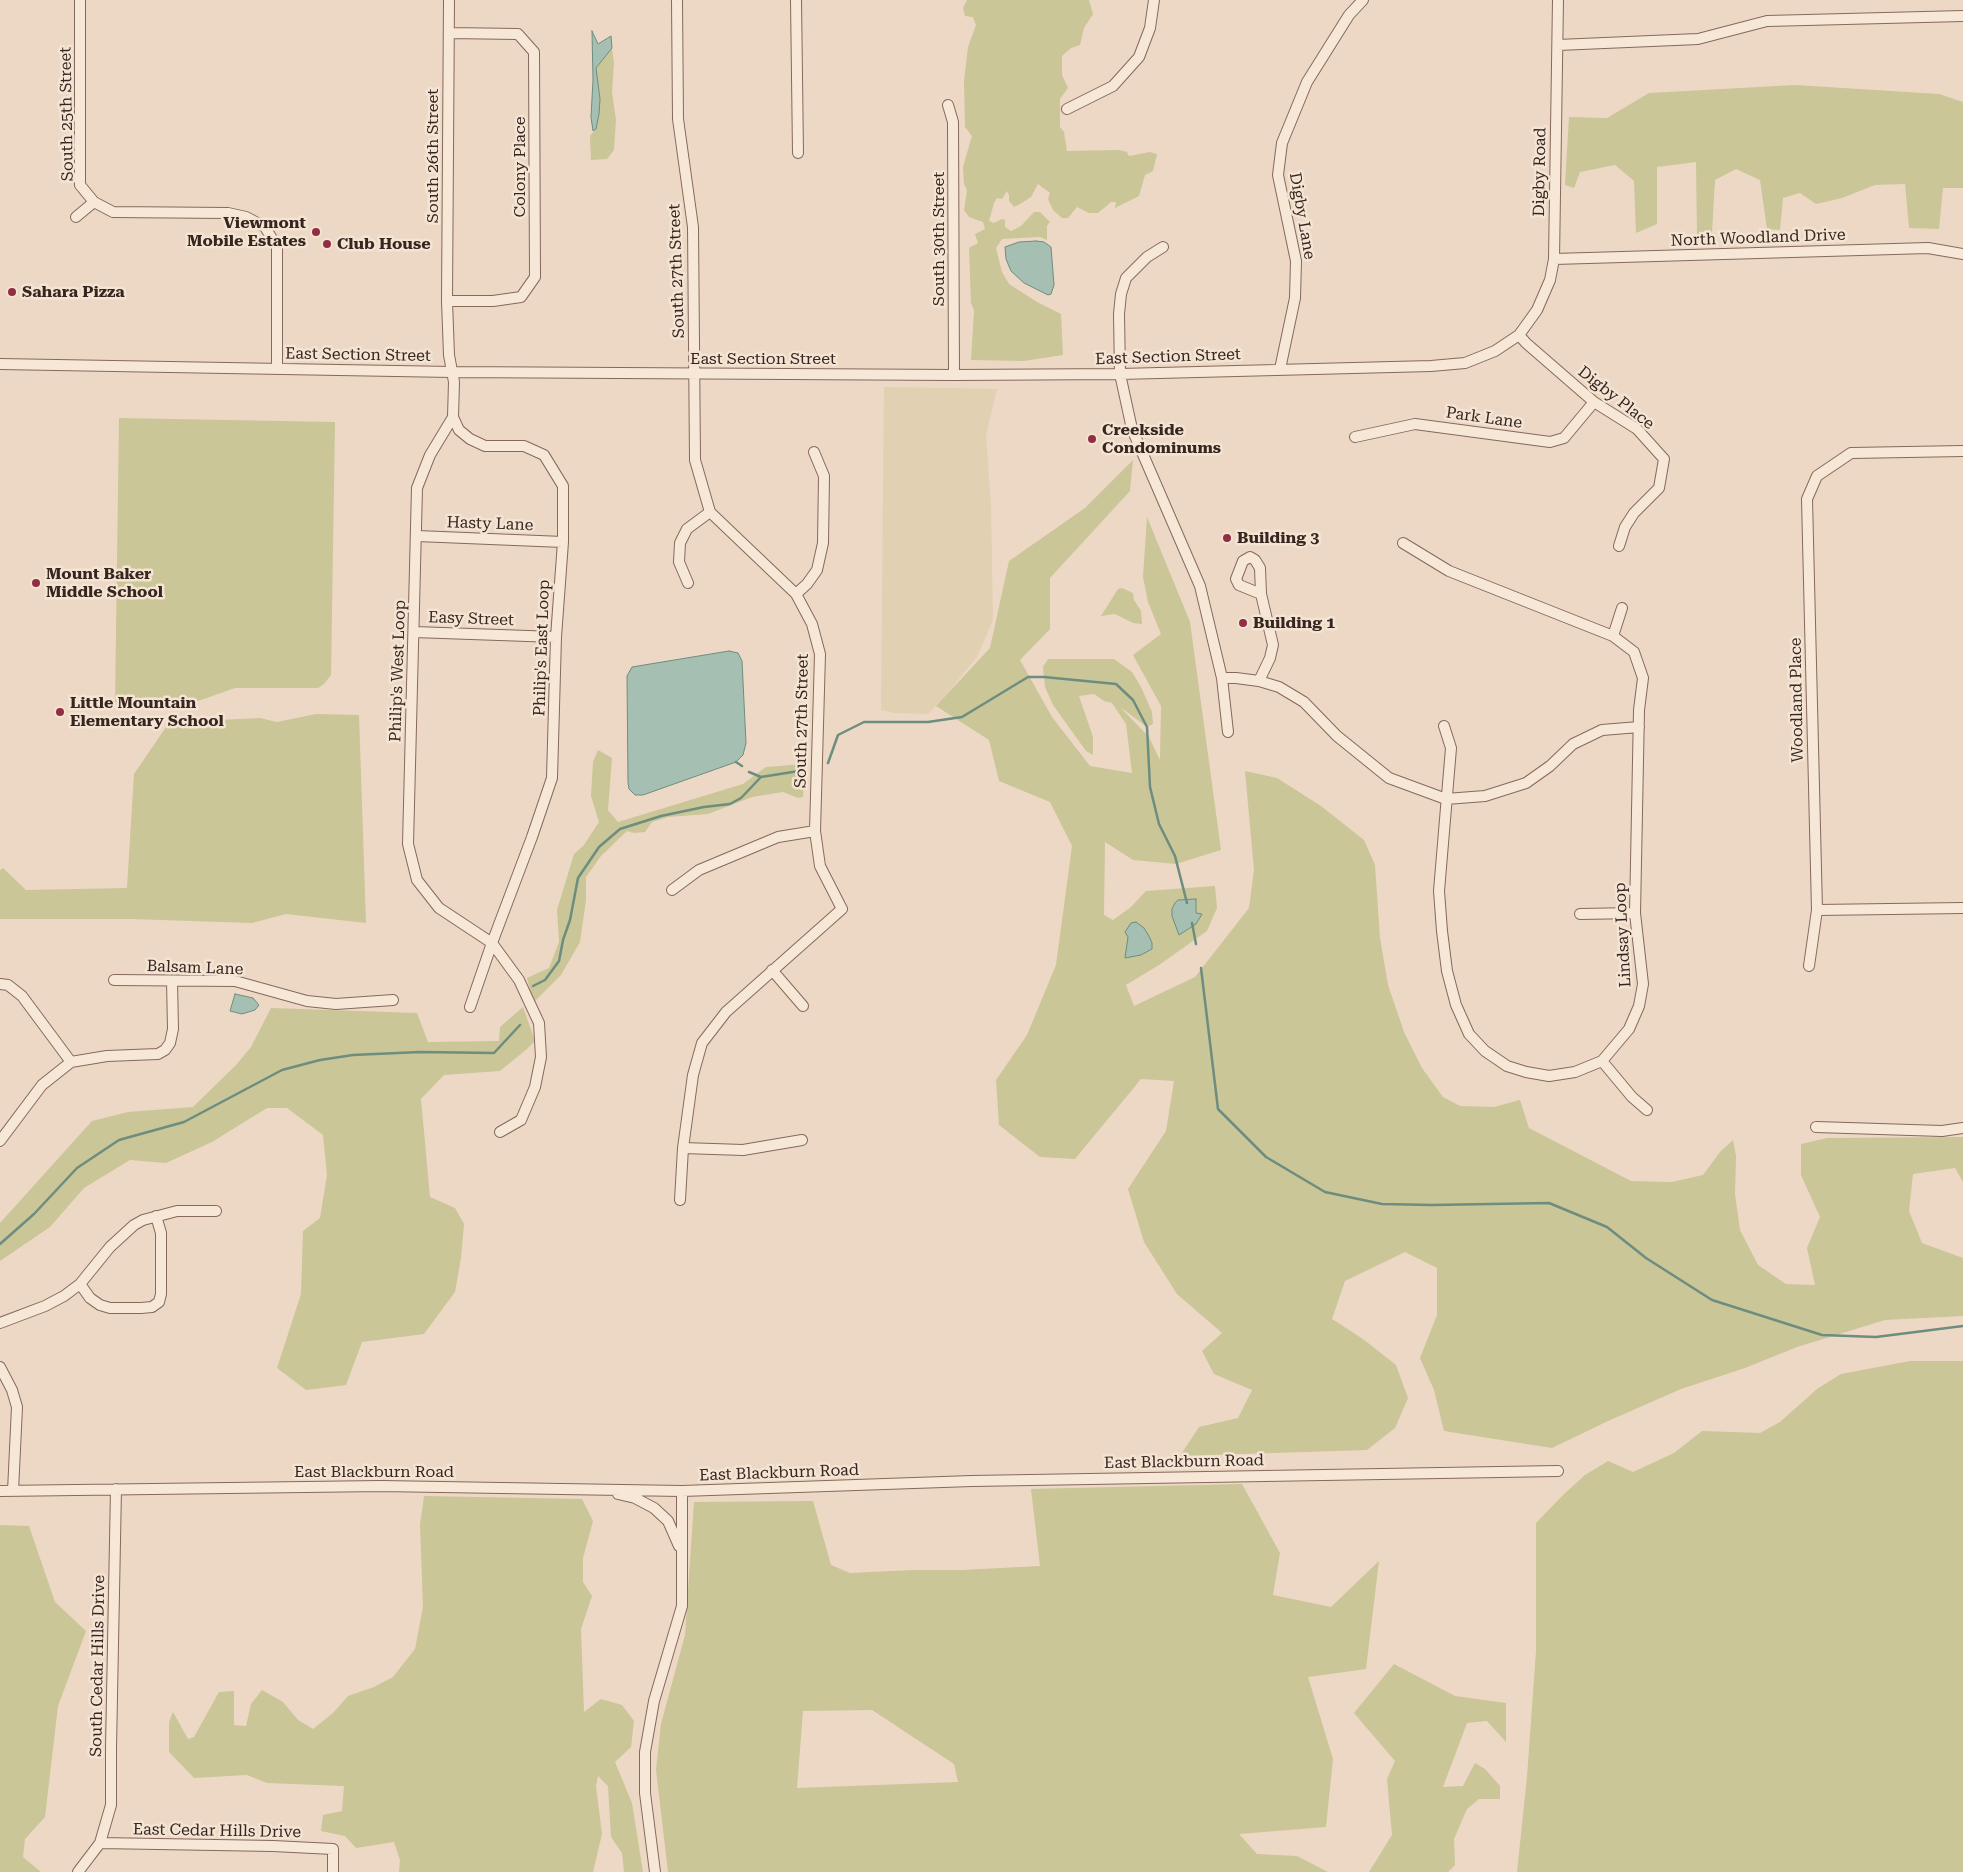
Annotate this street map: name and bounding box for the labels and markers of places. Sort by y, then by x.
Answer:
place label: Viewmont Mobile Estates [187,213,306,251]
marker: Viewmont Mobile Estates [310,226,322,238]
place label: Club House [337,234,431,254]
marker: Club House [321,238,333,250]
place label: Sahara Pizza [22,282,125,302]
marker: Sahara Pizza [6,286,18,298]
place label: Creekside Condominums [1102,420,1221,458]
marker: Creekside Condominums [1086,433,1098,445]
place label: Building 3 [1237,528,1319,548]
marker: Building 3 [1221,532,1233,544]
place label: Mount Baker Middle School [46,564,163,602]
marker: Mount Baker Middle School [30,577,42,589]
place label: Building 1 [1253,613,1335,633]
marker: Building 1 [1237,617,1249,629]
place label: Little Mountain Elementary School [70,693,224,731]
marker: Little Mountain Elementary School [54,706,66,718]

